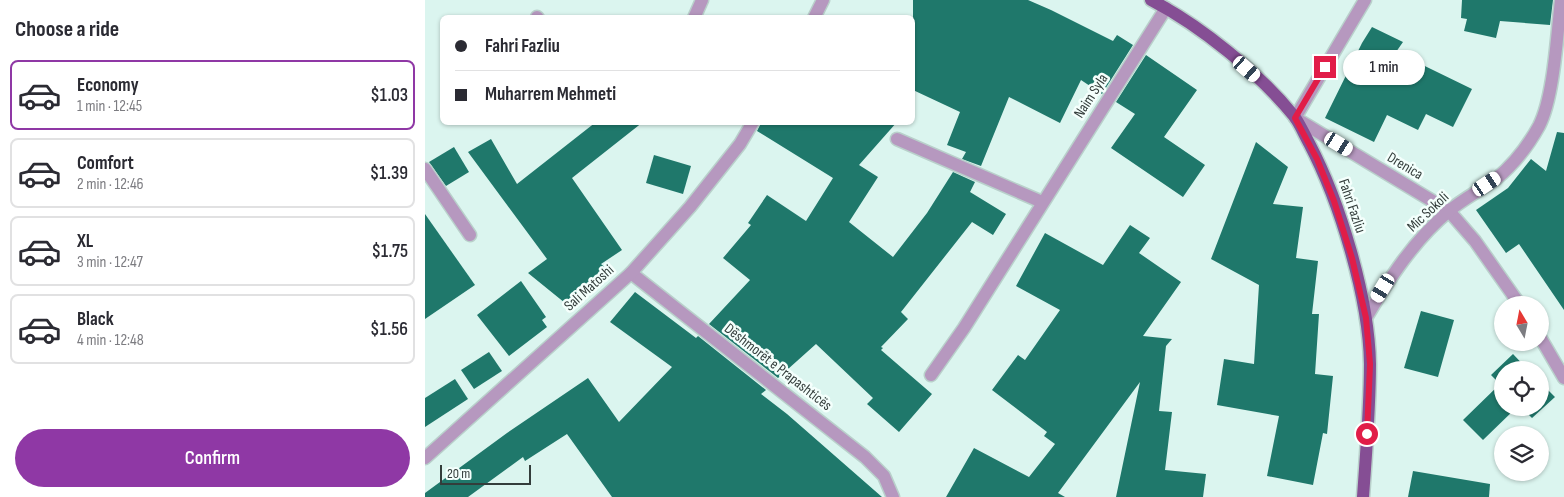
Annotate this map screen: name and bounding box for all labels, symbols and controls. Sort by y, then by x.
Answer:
text: Choose a ride [15,16,119,43]
text: Fahri Fazliu [485,35,560,58]
callout: 1 min [1343,50,1425,84]
car [1230,53,1263,85]
route end [1314,56,1336,78]
text: 1 min [1369,58,1399,77]
street label: Naim Syla [1070,70,1112,122]
icon: car [17,73,62,118]
text: Economy [77,74,139,97]
text: Muharrem Mehmeti [485,83,616,106]
text: $1.03 [370,84,408,107]
text: 1 min · 12:45 [77,97,142,116]
car [1322,130,1355,158]
street label: Drenica [1384,148,1426,184]
icon: car [17,151,62,196]
text: Comfort [77,152,134,175]
text: $1.39 [370,162,408,185]
car [1470,169,1503,199]
text: 2 min · 12:46 [77,175,144,194]
street label: Fahri Fazliu [1334,177,1370,235]
street label: Mic Sokoli [1403,188,1453,236]
icon: car [17,229,62,274]
text: XL [77,230,93,253]
text: $1.75 [371,240,408,263]
text: 3 min · 12:47 [77,253,143,272]
street label: Sali Matoshi [560,261,618,315]
car [1368,271,1397,305]
north arrow [1494,296,1549,351]
map controls [1494,296,1549,481]
icon: car [17,307,62,352]
text: Black [77,308,114,331]
text: $1.56 [370,318,408,341]
street label: Dëshmorët e Prapashticës [720,319,836,415]
text: 4 min · 12:48 [77,331,144,350]
button: locate [1494,361,1549,416]
route start [1356,423,1378,445]
button: layers [1494,426,1549,481]
button: Confirm [15,429,410,487]
scale bar [440,462,531,485]
text: 20 m [447,465,470,482]

